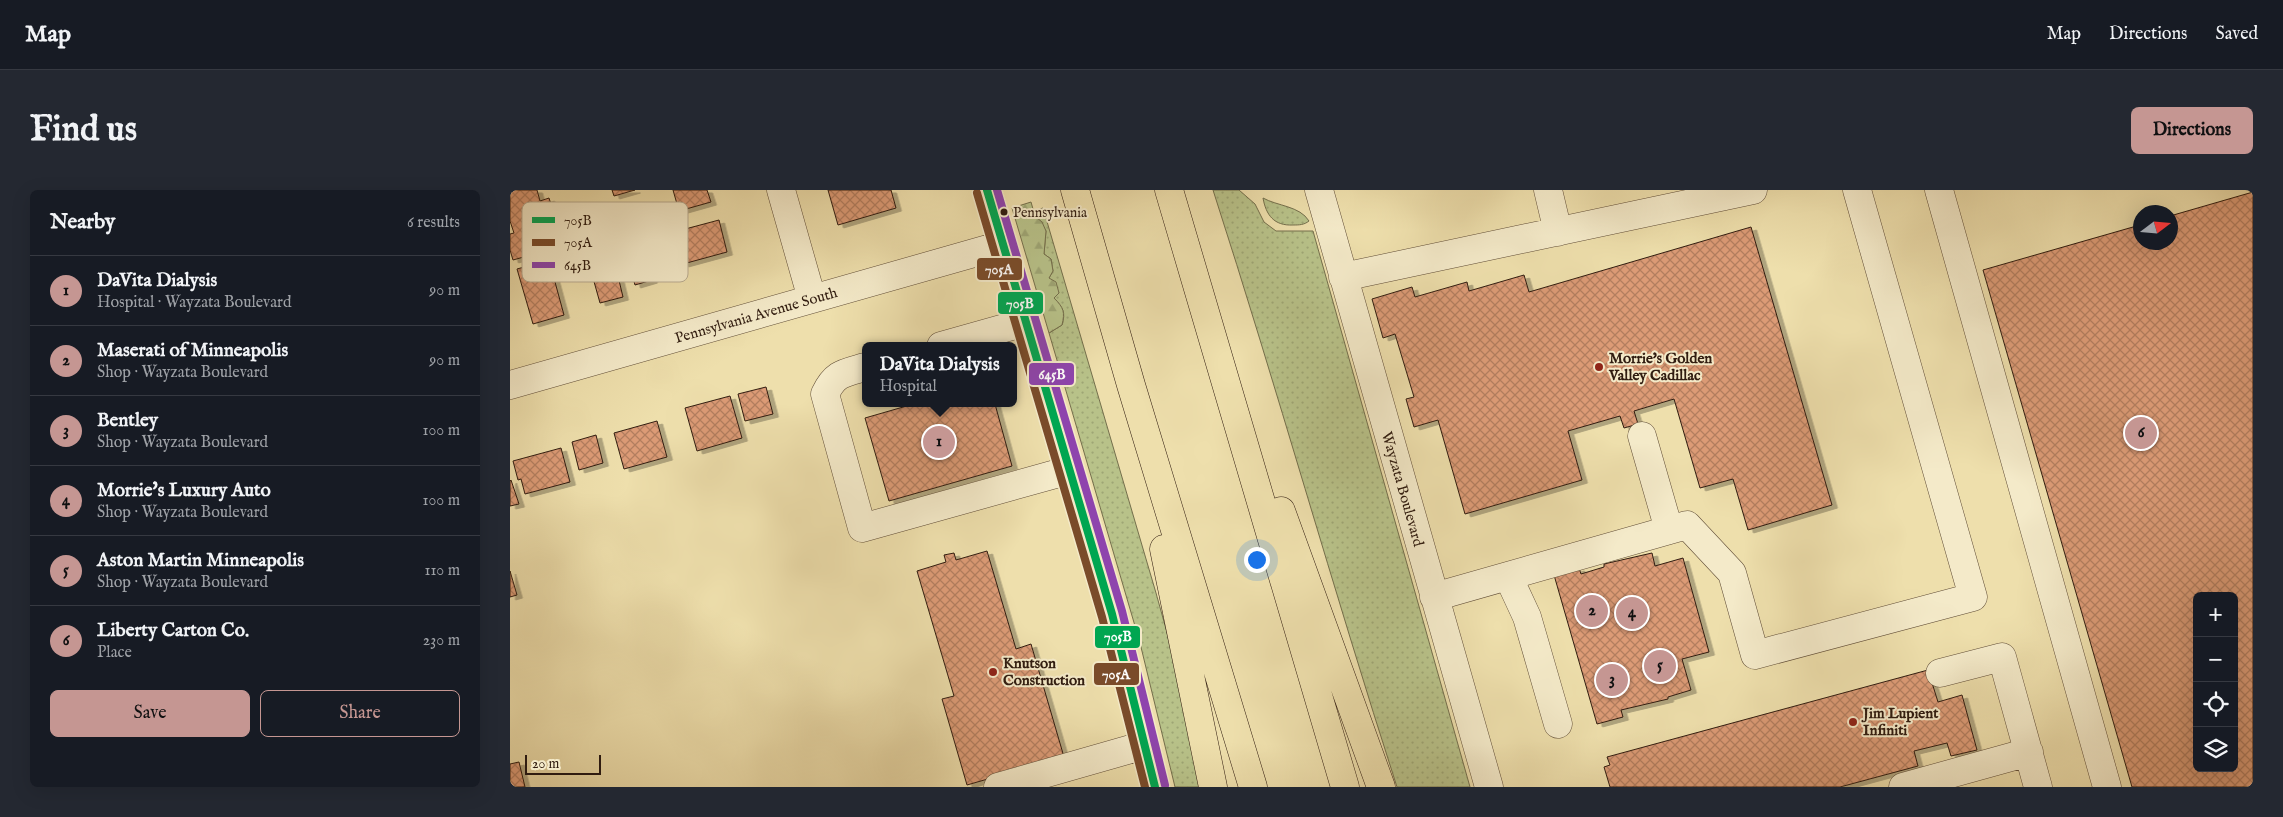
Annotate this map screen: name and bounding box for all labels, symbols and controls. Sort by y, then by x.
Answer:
text: Map [25,19,71,50]
text: Map [2047,23,2081,46]
text: Directions [2109,23,2187,46]
text: Saved [2215,23,2258,46]
button: Directions [2131,107,2253,154]
text: Find us [30,108,137,153]
legend [522,202,688,282]
place label: Pennsylvania [1013,204,1088,222]
north arrow [2133,205,2178,250]
marker: Pennsylvania [999,207,1009,217]
text: Nearby [50,209,115,236]
text: 705B [564,212,592,230]
text: 6 results [407,213,460,233]
text: 705A [564,234,592,252]
text: 645B [564,257,591,275]
line badge: 705A [976,257,1023,281]
text: 705A [985,261,1015,279]
text: DaVita Dialysis [97,269,217,293]
text: 1 [63,281,69,301]
text: 90 m [429,281,460,301]
street label: Pennsylvania Avenue South [673,283,840,348]
line badge: 705B [997,291,1044,315]
text: Hospital · Wayzata Boulevard [97,293,291,313]
text: 705B [1006,295,1034,313]
text: Maserati of Minneapolis [97,339,288,363]
popup [862,342,1017,407]
place label: Morrie's Golden Valley Cadillac [1608,349,1712,385]
text: 2 [62,351,70,371]
text: 90 m [429,351,460,371]
text: DaVita Dialysis [879,353,1000,377]
marker: Morrie's Golden Valley Cadillac [1593,361,1605,373]
line badge: 645B [1028,362,1075,386]
text: Shop · Wayzata Boulevard [97,363,268,383]
text: 645B [1038,366,1066,384]
text: Hospital [879,377,937,397]
text: Bentley [97,409,158,433]
pin: 6 [2125,414,2157,452]
text: 3 [63,421,69,441]
text: 100 m [423,421,460,441]
pin: 1 [923,423,955,461]
street label: Wayzata Boulevard [1377,429,1428,550]
text: Shop · Wayzata Boulevard [97,433,268,453]
text: Morrie's Luxury Auto [97,479,271,503]
text: 4 [62,491,70,511]
text: 100 m [423,491,460,511]
text: Shop · Wayzata Boulevard [97,503,268,523]
your location [1244,547,1270,573]
text: Aston Martin Minneapolis [97,549,304,573]
text: 5 [63,561,69,581]
text: 110 m [424,561,460,581]
text: Shop · Wayzata Boulevard [97,573,268,593]
pin: 2 [1576,592,1608,630]
map controls [2193,592,2238,772]
button: + [2193,592,2238,637]
pin: 4 [1616,594,1648,632]
text: Liberty Carton Co. [97,619,249,643]
line badge: 705B [1094,625,1141,649]
text: 705B [1104,628,1132,646]
text: 6 [63,631,69,651]
text: 230 m [423,631,460,651]
button: − [2193,637,2238,682]
text: Place [97,643,132,663]
pin: 5 [1644,647,1676,685]
place label: Knutson Construction [1003,654,1085,690]
pin: 3 [1596,661,1628,699]
line badge: 705A [1093,662,1140,686]
marker: Knutson Construction [987,666,999,678]
text: 705A [1102,666,1132,684]
button: locate [2193,682,2238,727]
button: Save [50,690,250,737]
button: Share [260,690,460,737]
place label: Jim Lupient Infiniti [1861,704,1939,740]
marker: Jim Lupient Infiniti [1847,716,1859,728]
button: layers [2193,727,2238,772]
scale bar [525,752,601,775]
text: 20 m [532,755,559,773]

